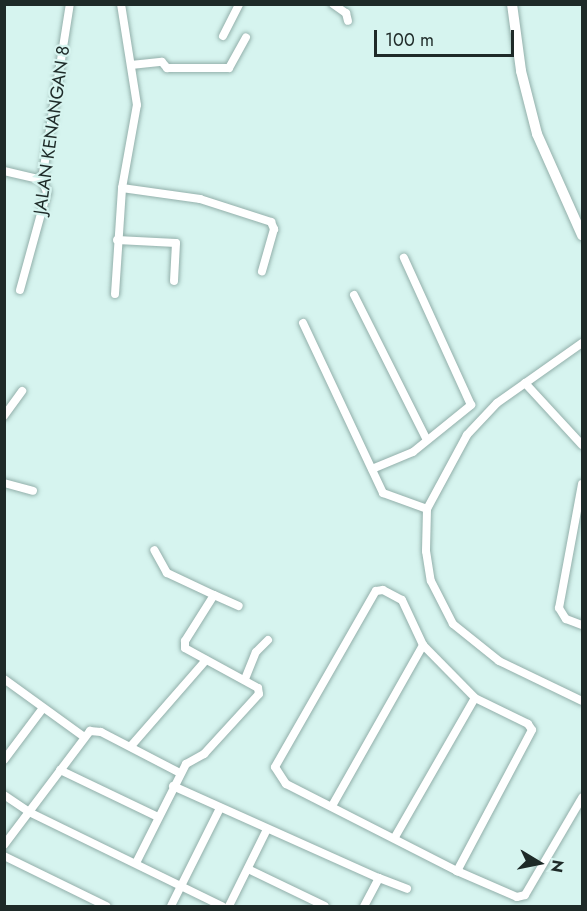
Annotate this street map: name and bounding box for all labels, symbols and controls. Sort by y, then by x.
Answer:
scale bar [377,18,516,56]
text: 100 m [385,27,434,53]
street label: JALAN KENANGAN 8 [29,44,75,216]
north arrow [509,833,569,893]
text: N [545,858,570,874]

